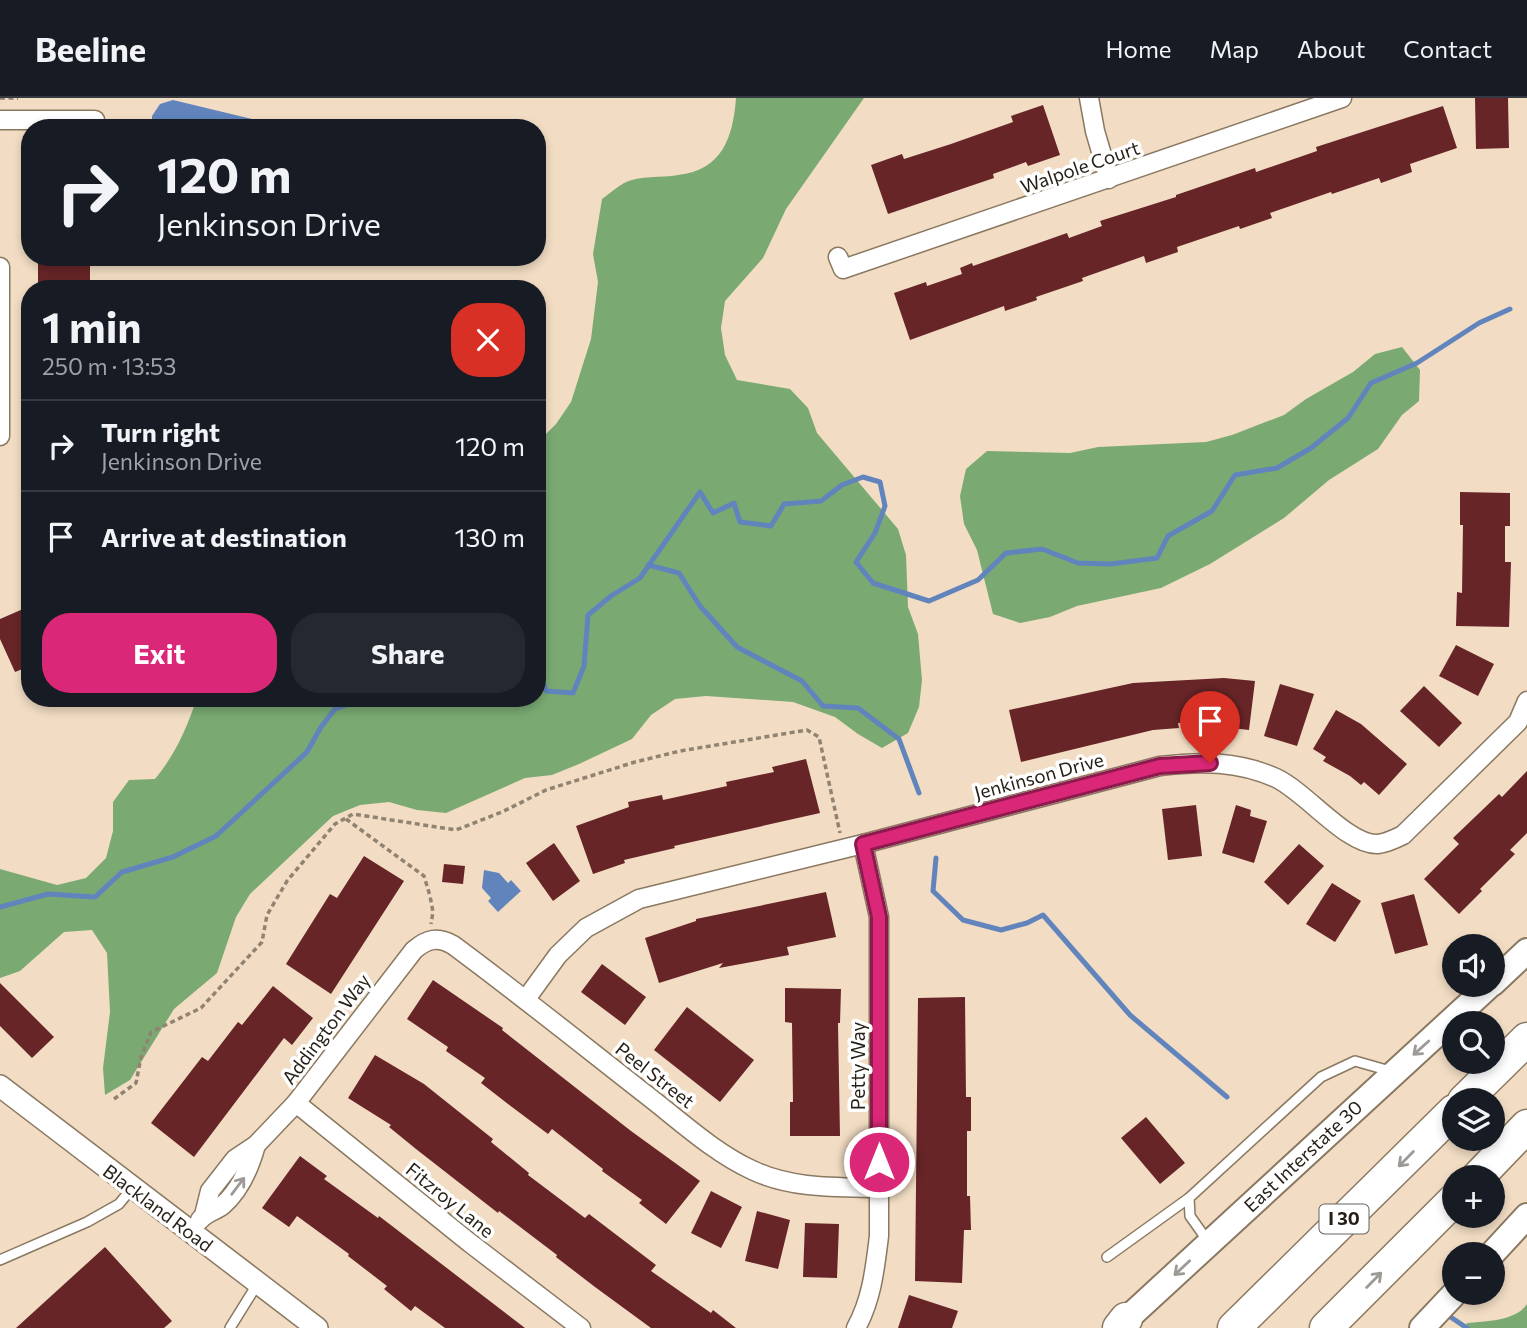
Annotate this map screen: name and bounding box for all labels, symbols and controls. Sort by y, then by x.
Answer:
text: Beeline [35,28,146,69]
text: Home [1106,34,1172,63]
text: Map [1210,34,1259,63]
text: About [1297,34,1365,63]
text: Contact [1403,34,1492,63]
street label: Walpole Court [1017,135,1143,198]
text: 120 m [157,143,291,203]
icon: right [42,147,133,238]
text: Jenkinson Drive [157,203,381,243]
text: 1 min [42,300,142,352]
button: close [451,303,525,377]
text: 250 m · 13:53 [42,352,176,380]
text: Turn right [101,416,220,447]
icon: right [42,427,80,465]
text: 120 m [455,430,525,461]
text: Jenkinson Drive [101,447,262,475]
icon: arrive [42,518,80,556]
text: Arrive at destination [101,521,347,552]
text: 130 m [454,521,525,552]
button: Exit [42,613,277,693]
button: Share [291,613,525,693]
pin [1180,691,1240,763]
icon: arrive [1191,702,1229,740]
street label: Jenkinson Drive [972,747,1106,804]
map controls [1442,934,1505,1305]
button: sound [1442,934,1505,997]
street label: Addington Way [277,969,375,1088]
button: search [1442,1011,1505,1074]
street label: Petty Way [846,1022,869,1110]
street label: Peel Street [611,1037,700,1113]
one-way arrow [1412,1040,1430,1056]
button: layers [1442,1088,1505,1151]
street label: East Interstate 30 [1239,1095,1367,1216]
position arrow [842,1125,916,1199]
one-way arrow [1397,1150,1414,1167]
street label: Fitzroy Lane [402,1157,499,1242]
street label: Blackland Road [99,1159,218,1256]
button: + [1442,1165,1505,1228]
one-way arrow [230,1177,245,1195]
road number: I 30 [1320,1204,1368,1234]
button: − [1442,1242,1505,1305]
one-way arrow [1174,1260,1191,1277]
one-way arrow [1365,1272,1382,1289]

